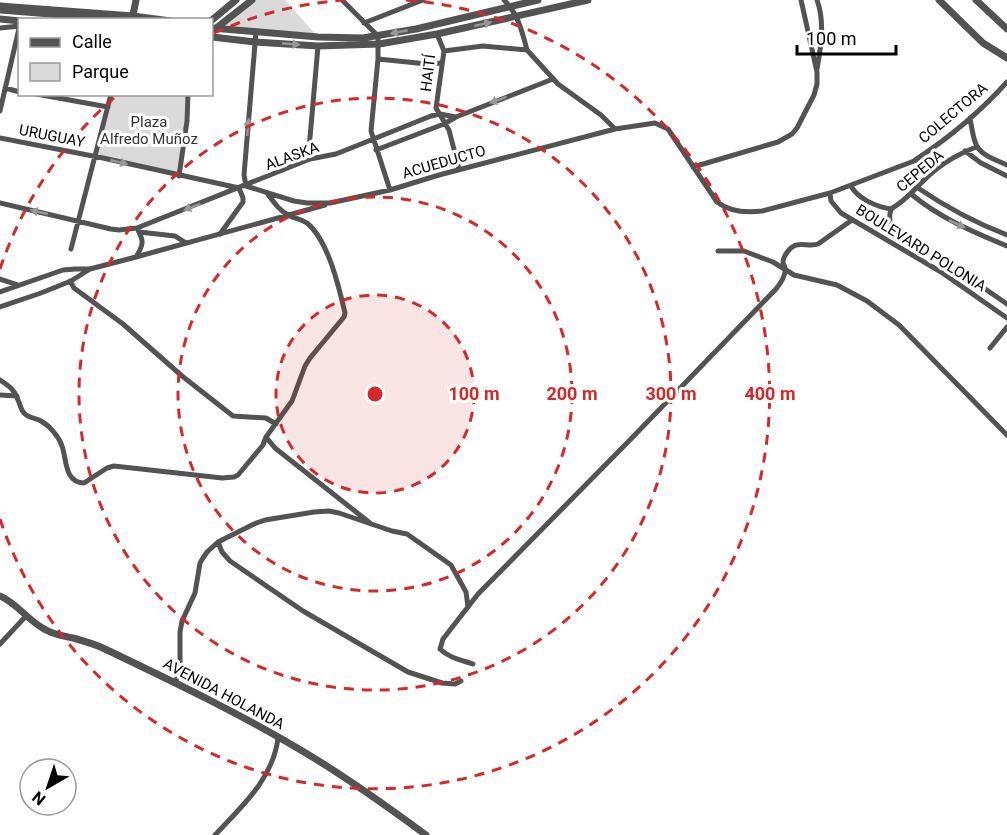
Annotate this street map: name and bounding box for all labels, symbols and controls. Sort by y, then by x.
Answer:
legend [18,18,213,96]
one-way arrow [474,18,493,28]
scale bar [797,18,896,56]
one-way arrow [390,28,409,37]
text: 100 m [806,28,857,49]
text: Calle [72,31,112,52]
one-way arrow [281,40,300,49]
street label: HAITÍ [417,52,439,93]
text: Parque [72,61,129,82]
street label: COLECTORA [915,79,991,147]
one-way arrow [489,96,507,105]
park label: Plaza Alfredo Muñoz [100,113,198,148]
one-way arrow [243,118,253,137]
street label: URUGUAY [18,121,86,151]
street label: ALASKA [263,138,322,174]
street label: ACUEDUCTO [400,142,488,182]
street label: CEPEDA [893,146,947,196]
one-way arrow [110,158,129,167]
street label: BOULEVARD POLONIA [853,201,990,295]
one-way arrow [182,202,200,212]
one-way arrow [30,207,48,217]
one-way arrow [949,219,966,228]
text: 100 m [448,383,500,404]
text: 200 m [546,383,598,404]
text: 300 m [645,383,697,404]
text: 400 m [744,383,796,404]
centre of rings [365,384,385,404]
street label: AVENIDA HOLANDA [160,655,288,734]
north arrow [18,757,78,817]
text: N [29,787,49,809]

